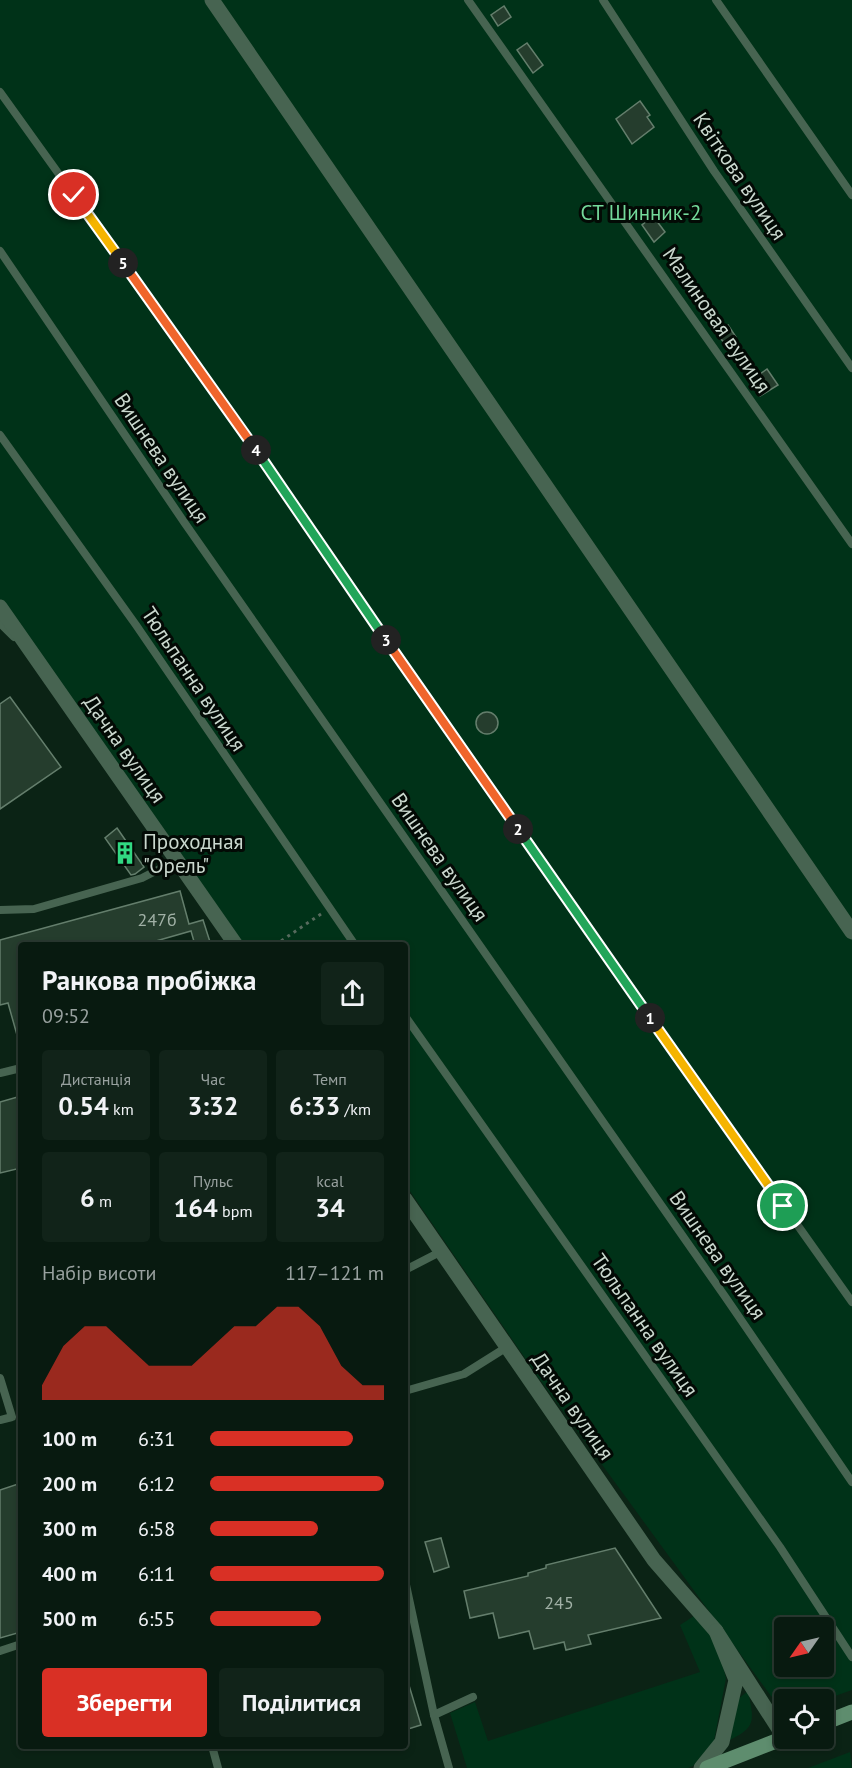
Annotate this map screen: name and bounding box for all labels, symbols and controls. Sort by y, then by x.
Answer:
street label: Квіткова вулиця [687,107,793,245]
pin [48,169,99,220]
icon: check [57,178,90,211]
park label: СТ Шинник-2 [581,199,701,226]
street label: Малиновая вулиця [657,242,777,398]
pin: 5 [108,248,138,278]
text: 5 [118,253,128,273]
street label: Вишнева вулиця [109,388,215,528]
pin: 4 [241,435,271,465]
text: 4 [251,440,261,460]
street label: Тюльпанна вулиця [136,602,252,756]
pin: 3 [371,625,401,655]
text: 3 [381,630,391,650]
street label: Дачна вулиця [78,690,172,808]
street label: Вишнева вулиця [386,787,494,927]
pin: 2 [503,814,533,844]
text: 2 [513,819,523,839]
place label: Проходная "Орель" [143,828,244,879]
building icon: Проходная "Орель" [112,840,138,866]
house number: 247б [137,908,177,931]
button: share [321,962,384,1025]
text: Ранкова пробіжка [42,963,256,997]
text: 09:52 [42,1003,90,1029]
pin: 1 [635,1003,665,1033]
text: 1 [645,1008,655,1028]
text: Дистанція [61,1069,131,1089]
text: Час [201,1069,225,1089]
text: Темп [313,1069,347,1089]
text: 0.54 [58,1089,109,1122]
text: 3:32 [187,1089,239,1122]
text: 6:33 [289,1089,340,1122]
text: km [109,1099,134,1119]
text: /km [340,1099,371,1119]
text: Пульс [193,1171,233,1191]
text: kcal [316,1171,344,1191]
pin [757,1180,808,1231]
text: 6 [80,1181,95,1214]
street label: Вишнева вулиця [664,1185,772,1325]
icon: arrive [766,1189,799,1222]
text: m [95,1191,112,1211]
text: 164 [174,1191,218,1224]
text: 34 [315,1191,345,1224]
text: bpm [218,1201,252,1221]
street label: Тюльпанна вулиця [586,1248,704,1402]
text: Набір висоти [42,1260,156,1286]
text: 117–121 m [285,1260,384,1286]
street label: Дачна вулиця [526,1347,620,1465]
text: 100 m [42,1426,97,1452]
text: 6:31 [138,1426,175,1452]
text: 200 m [42,1471,97,1497]
text: 6:12 [138,1471,175,1497]
text: 300 m [42,1516,97,1542]
text: 6:58 [138,1516,175,1542]
text: 400 m [42,1561,97,1587]
text: 6:11 [138,1561,175,1587]
house number: 245 [544,1591,574,1614]
text: 500 m [42,1606,97,1632]
text: 6:55 [138,1606,175,1632]
north arrow [774,1617,834,1677]
map controls [774,1617,834,1749]
button: Зберегти [42,1668,207,1737]
button: Поділитися [219,1668,384,1737]
button: locate [774,1689,834,1749]

